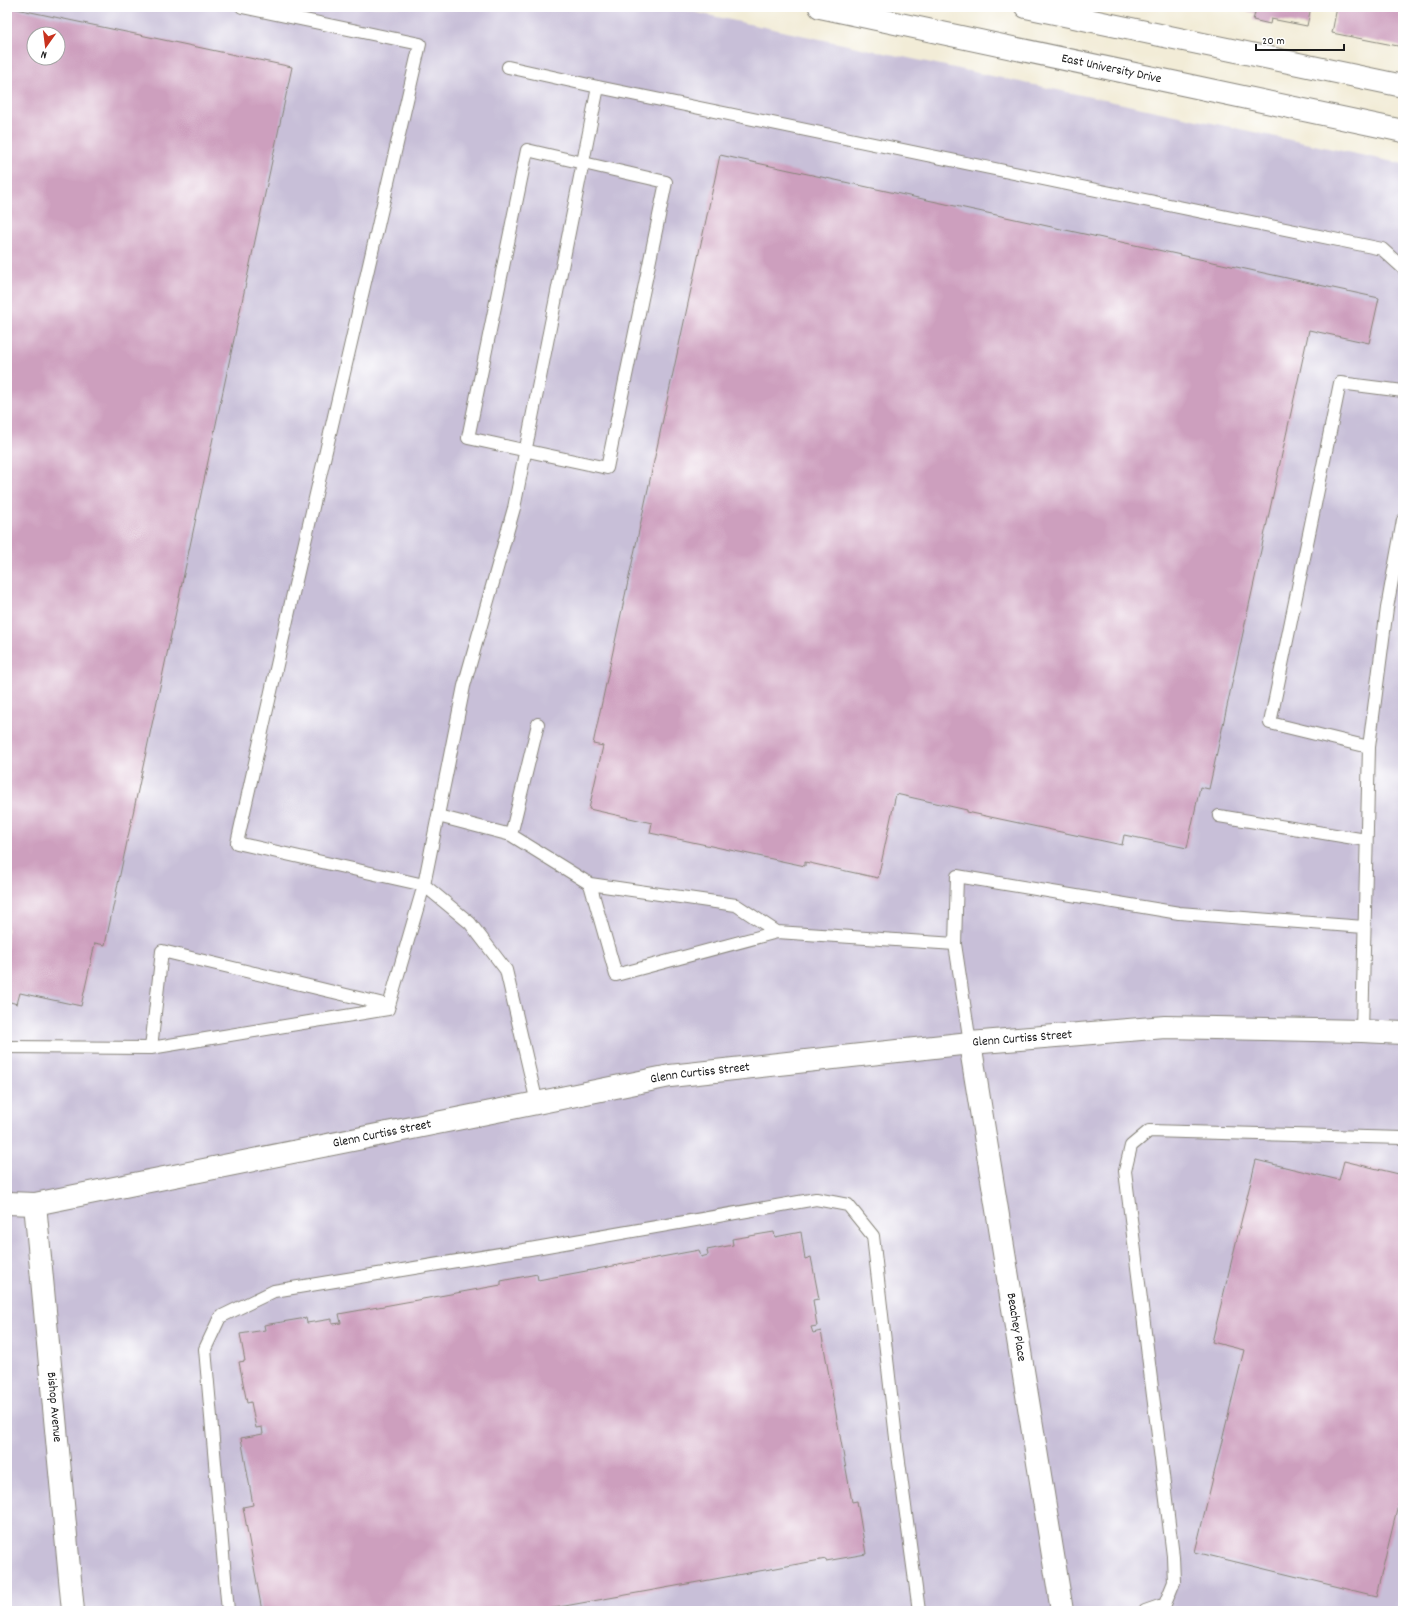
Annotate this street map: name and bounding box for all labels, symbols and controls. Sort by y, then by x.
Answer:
north arrow [26,26,66,66]
scale bar [1256,26,1344,52]
text: 20 m [1262,33,1285,50]
text: N [39,45,49,62]
street label: East University Drive [1060,49,1164,89]
street label: Glenn Curtiss Street [972,1025,1073,1052]
street label: Glenn Curtiss Street [649,1058,751,1089]
street label: Glenn Curtiss Street [331,1115,433,1153]
street label: Beachey Place [1001,1292,1031,1363]
street label: Bishop Avenue [41,1371,67,1443]

